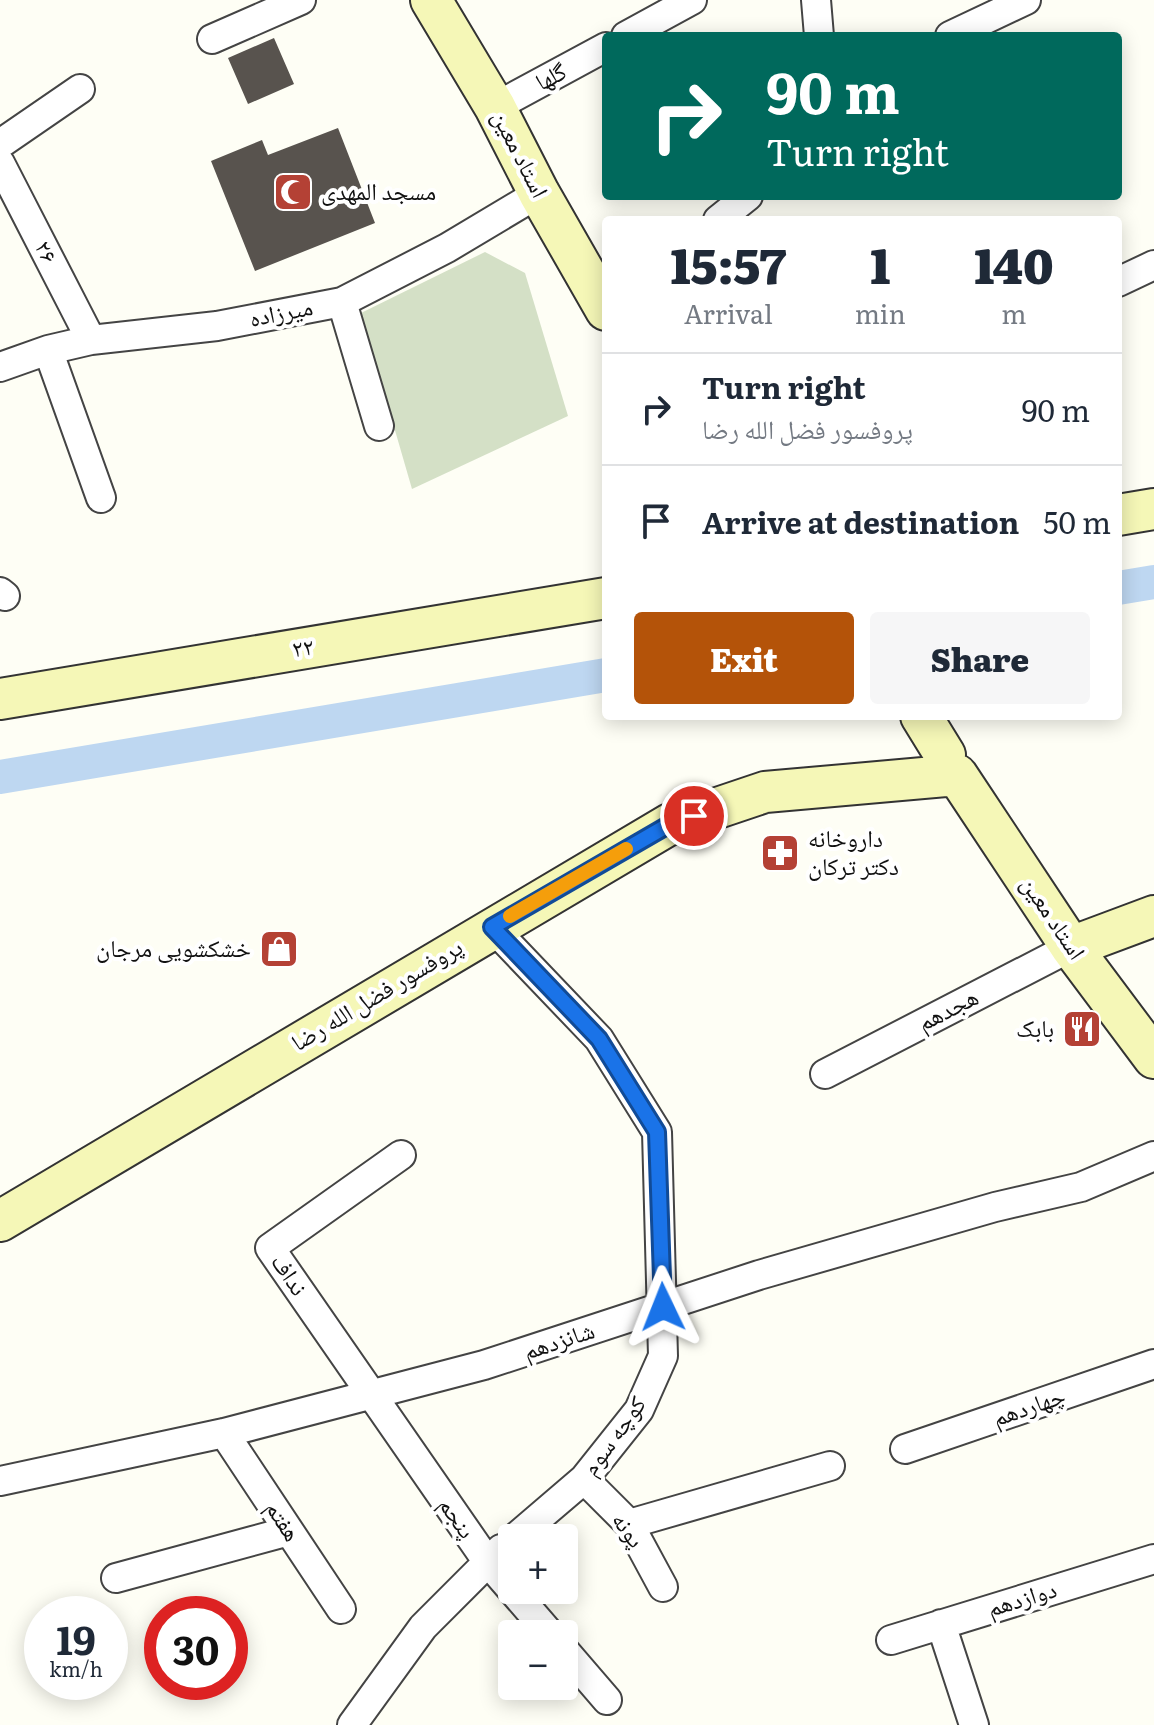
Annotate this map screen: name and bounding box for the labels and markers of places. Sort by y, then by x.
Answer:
mosque icon: مسجد المهدی [272,171,314,213]
place label: مسجد المهدی [321,172,436,207]
pin [660,782,728,850]
place label: داروخانه دکتر ترکان [808,819,899,882]
pharmacy icon: داروخانه دکتر ترکان [759,832,801,874]
shop icon: خشکشویی مرجان [258,928,300,970]
place label: خشکشویی مرجان [96,929,251,964]
restaurant icon: بابک [1061,1008,1103,1050]
place label: بابک [1016,1009,1054,1044]

